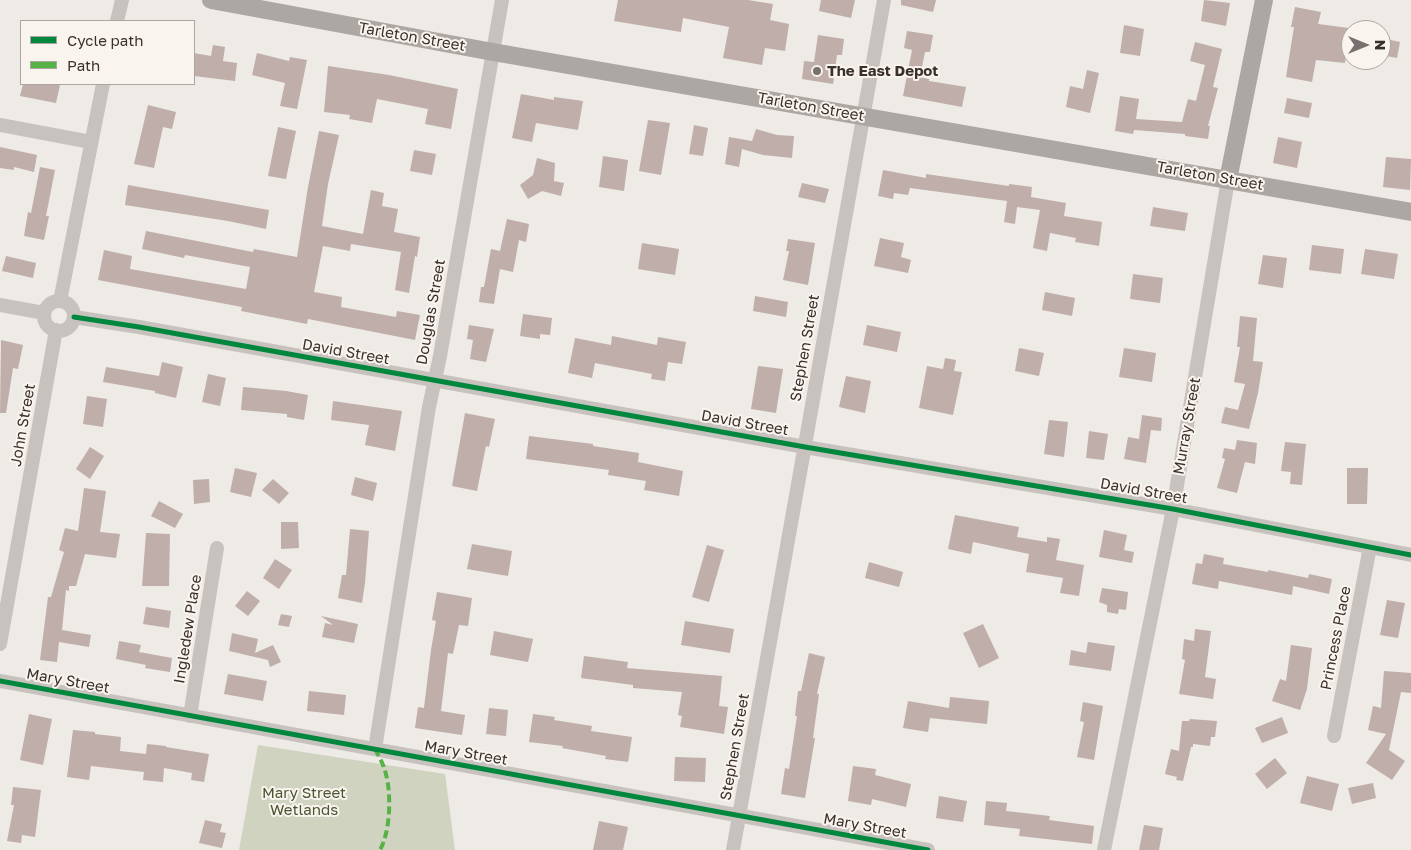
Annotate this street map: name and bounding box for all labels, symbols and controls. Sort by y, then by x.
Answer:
street label: Tarleton Street [357,19,467,55]
legend [20,20,195,85]
north arrow [1341,20,1391,70]
text: Cycle path [67,31,143,49]
text: N [1372,40,1389,50]
text: Path [67,56,100,74]
place label: The East Depot [827,62,938,80]
marker: The East Depot [811,65,823,77]
street label: Tarleton Street [756,89,866,125]
street label: Tarleton Street [1155,158,1265,194]
street label: Douglas Street [413,258,449,366]
street label: Stephen Street [787,293,823,403]
street label: David Street [301,335,391,369]
street label: Murray Street [1170,376,1204,476]
street label: John Street [7,382,39,468]
street label: David Street [700,406,790,440]
street label: David Street [1099,474,1189,508]
street label: Ingledew Place [170,573,206,685]
street label: Princess Place [1317,585,1355,691]
street label: Mary Street [25,665,111,697]
street label: Stephen Street [717,692,753,802]
street label: Mary Street [423,737,509,769]
park label: Mary Street Wetlands [262,784,346,819]
street label: Mary Street [822,810,908,842]

